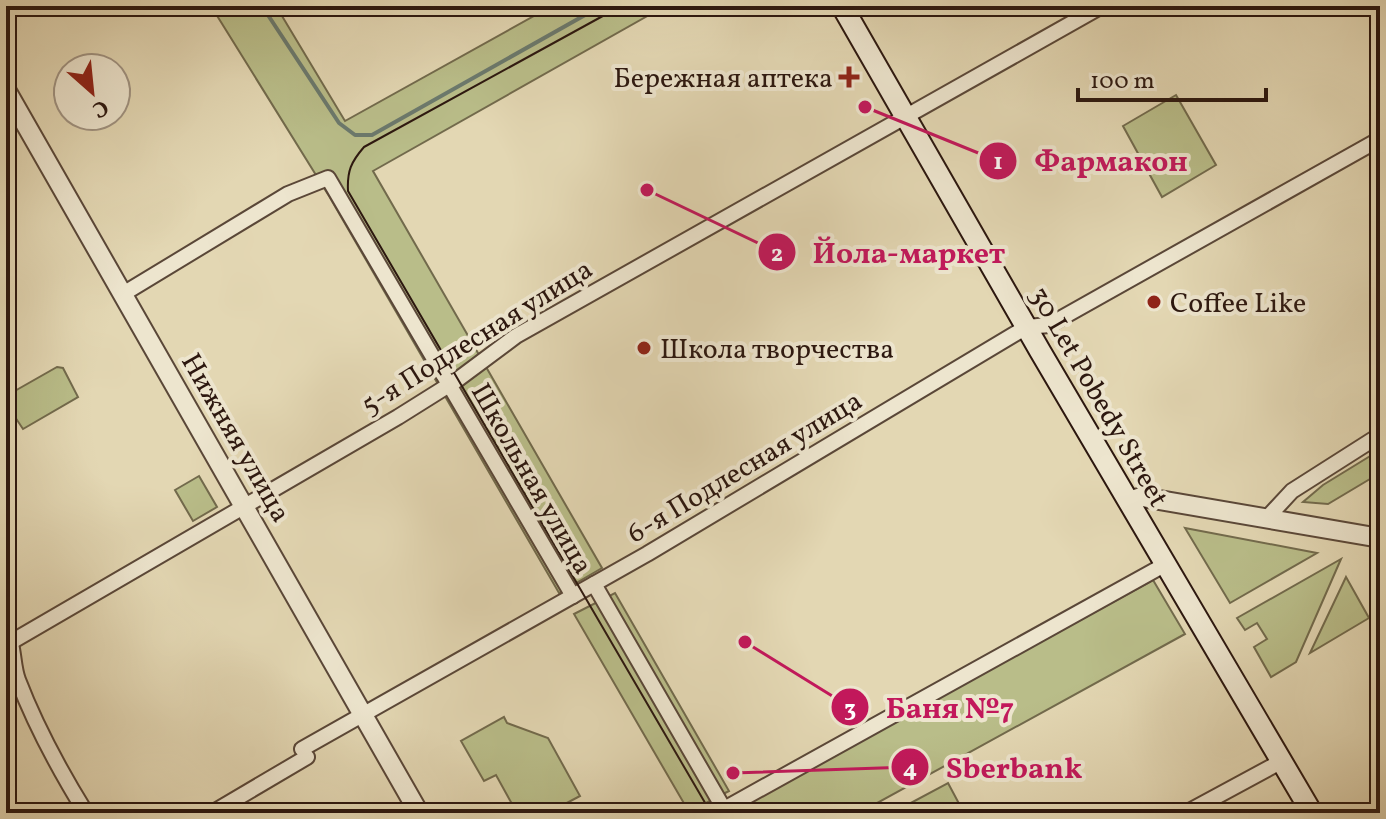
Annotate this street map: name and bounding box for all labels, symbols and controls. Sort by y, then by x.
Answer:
north arrow [52,52,132,132]
scale bar [1078,52,1266,102]
place label: Бережная аптека [613,60,833,99]
text: 100 m [1090,65,1155,99]
marker: Бережная аптека [840,68,858,86]
text: С [87,91,113,125]
callout: Фармакон [978,134,1204,188]
text: Фармакон [1034,142,1188,184]
text: 1 [993,146,1003,180]
callout: Йола-маркет [757,225,1021,279]
text: Йола-маркет [813,234,1006,276]
text: 2 [771,238,783,272]
street label: 5-я Подлесная улица [354,251,601,425]
street label: 30 Let Pobedy Street [1019,280,1177,515]
place label: Coffee Like [1170,285,1306,324]
marker: Coffee Like [1145,293,1163,311]
place label: Школа творчества [660,331,894,370]
marker: Школа творчества [635,339,653,357]
street label: Нижняя улица [171,347,299,530]
street label: Школьная улица [460,376,601,582]
street label: 6-я Подлесная улица [620,382,870,554]
callout: Баня №7 [830,680,1030,734]
text: Баня №7 [886,689,1014,731]
text: 3 [844,693,856,727]
callout: Sberbank [890,740,1098,794]
text: Sberbank [946,749,1082,791]
text: 4 [903,753,917,787]

